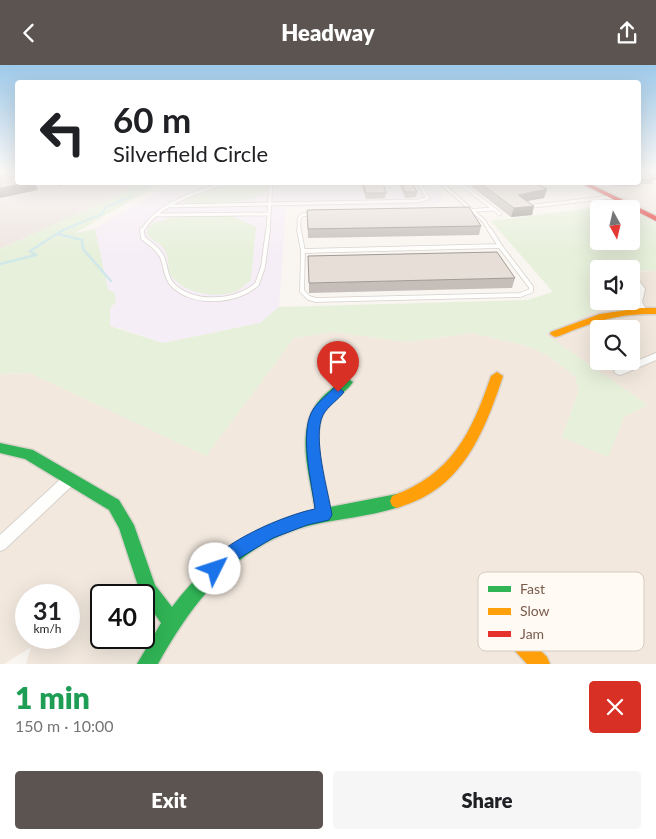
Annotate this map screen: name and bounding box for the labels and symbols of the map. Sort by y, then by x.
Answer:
north arrow [590,200,640,250]
pin [317,341,359,392]
position arrow [188,542,240,594]
legend [478,572,644,651]
text: Fast [520,580,545,597]
speed limit sign: 40 [90,584,155,649]
text: Slow [520,602,550,619]
text: Jam [520,625,544,642]

